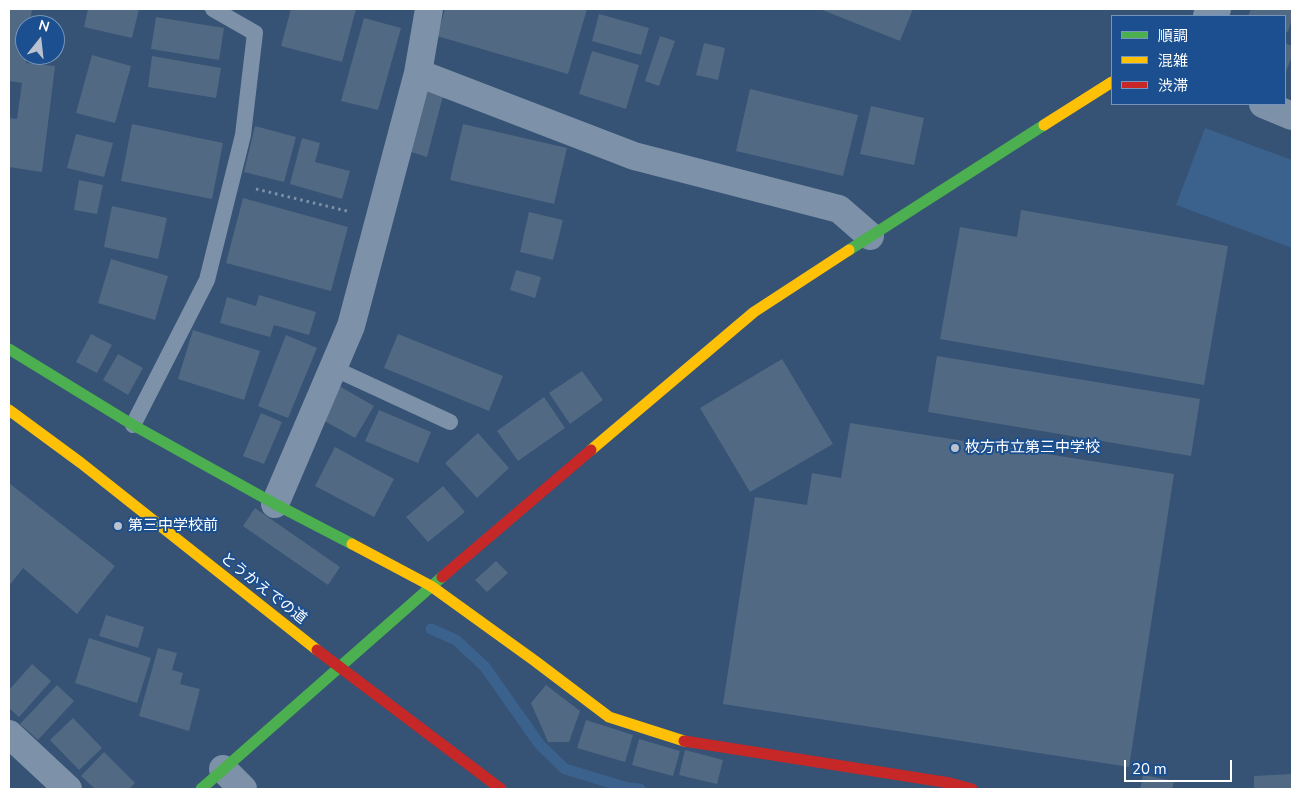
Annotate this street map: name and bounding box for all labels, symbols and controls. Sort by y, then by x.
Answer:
north arrow [15,15,65,65]
text: N [36,15,52,37]
legend [1111,15,1286,105]
text: 順調 [1158,26,1188,46]
text: 混雑 [1158,51,1188,71]
text: 渋滞 [1158,76,1188,96]
place label: 枚方市立第三中学校 [965,439,1100,457]
marker: 枚方市立第三中学校 [949,442,961,454]
place label: 第三中学校前 [128,517,218,535]
marker: 第三中学校前 [112,520,124,532]
street label: とうかえでの道 [216,550,310,628]
scale bar [1126,750,1234,782]
text: 20 m [1132,759,1167,779]

